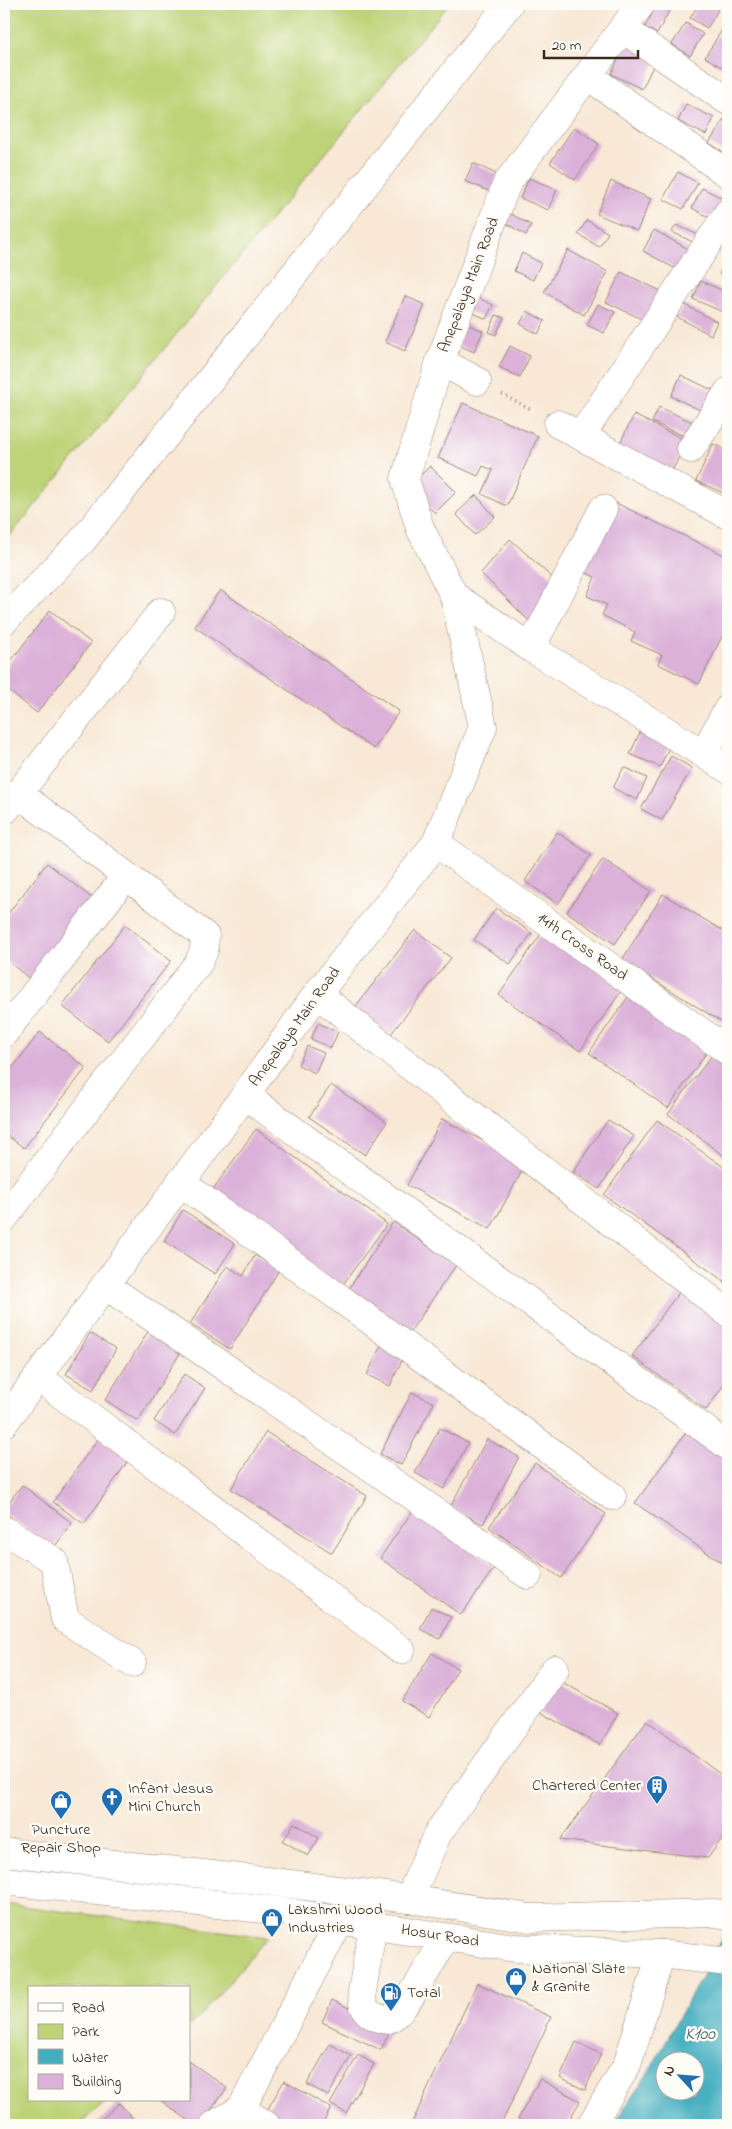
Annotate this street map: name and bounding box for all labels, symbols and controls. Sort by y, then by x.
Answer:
scale bar [544,28,638,60]
text: 20 m [552,35,582,57]
street label: Anepalaya Main Road [432,214,506,356]
street label: 14th Cross Road [532,907,632,987]
street label: Anepalaya Main Road [243,962,347,1092]
place label: Chartered Center [532,1774,641,1798]
building icon: Chartered Center [645,1774,669,1805]
place label: Infant Jesus Mini Church [128,1777,213,1819]
church icon: Infant Jesus Mini Church [100,1786,124,1817]
shop icon: Puncture Repair Shop [49,1789,73,1820]
place label: Puncture Repair Shop [21,1818,101,1860]
place label: Lakshmi Wood Industries [288,1898,383,1940]
shop icon: Lakshmi Wood Industries [260,1907,284,1938]
street label: Hosur Road [399,1918,481,1954]
place label: National Slate & Granite [532,1957,626,1999]
shop icon: National Slate & Granite [504,1966,528,1997]
fuel station icon: Total [379,1981,403,2012]
place label: Total [407,1981,441,2005]
legend [28,1986,190,2102]
text: Road [72,1997,105,2019]
text: Park [72,2021,100,2043]
water label: K100 [685,2022,716,2048]
text: Water [72,2047,108,2069]
north arrow [654,2052,704,2102]
text: N [658,2062,681,2080]
text: Building [71,2071,121,2094]

